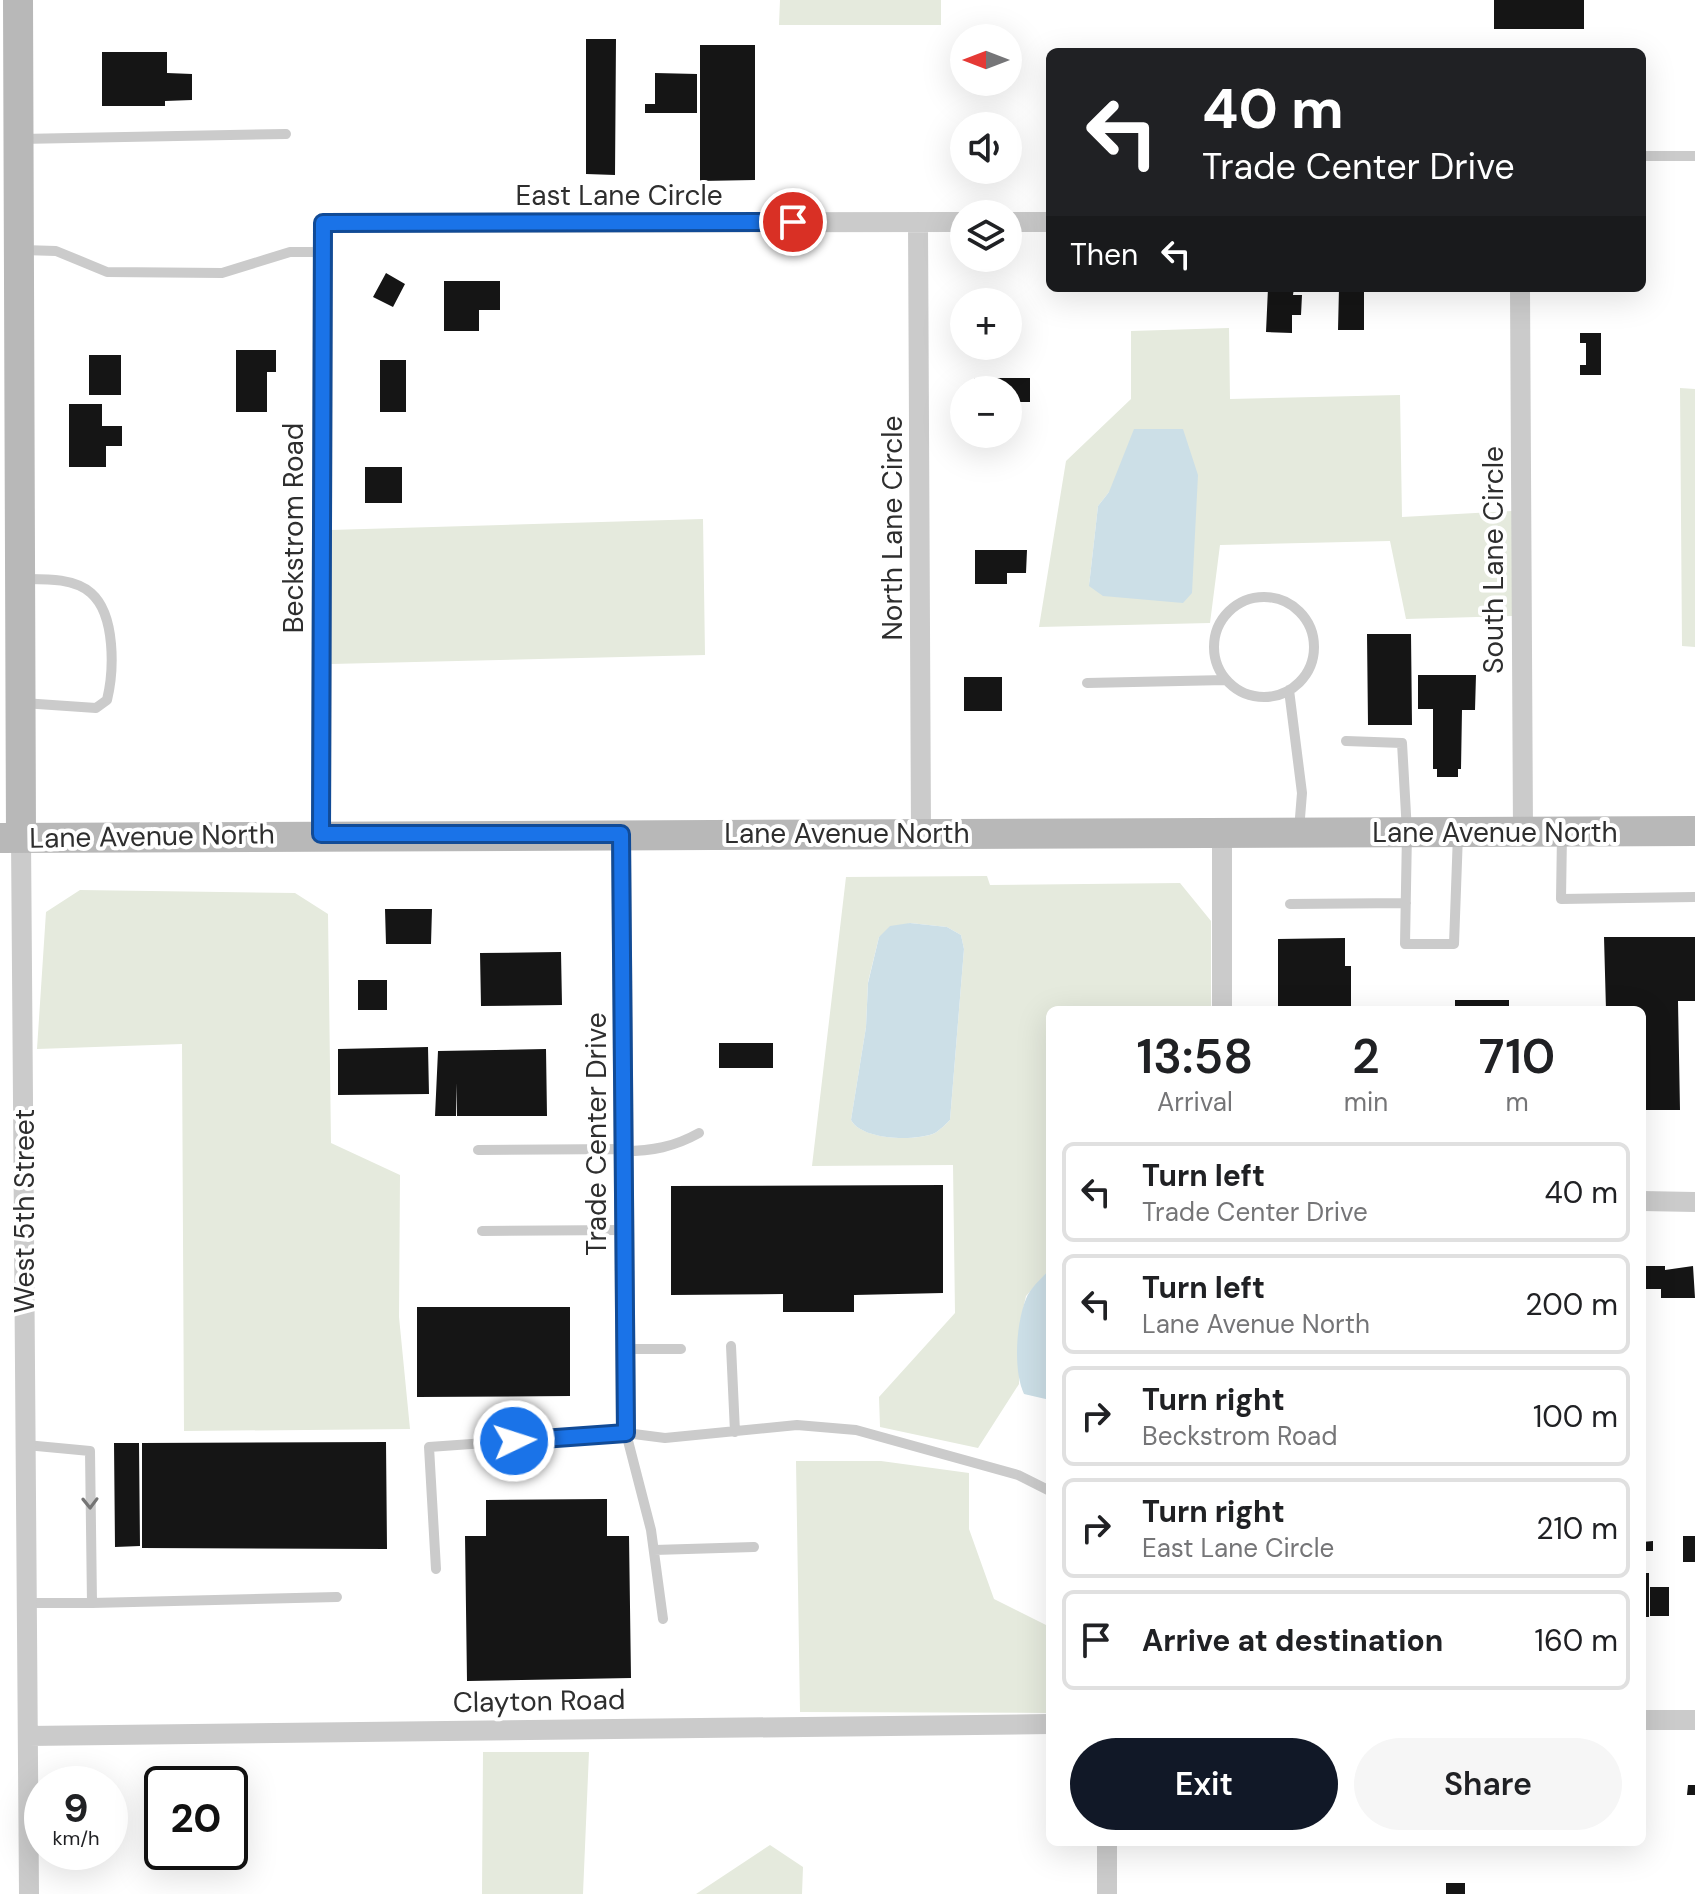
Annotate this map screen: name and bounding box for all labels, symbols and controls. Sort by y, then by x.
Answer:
north arrow [950,24,1022,96]
map controls [950,24,1022,448]
text: 40 m [1202,72,1344,145]
icon: left [1070,80,1174,184]
button: sound [950,112,1022,184]
text: Trade Center Drive [1202,143,1515,190]
street label: East Lane Circle [515,177,723,214]
pin [759,188,827,256]
icon: arrive [771,200,815,244]
button: layers [950,200,1022,272]
icon: left [1154,232,1198,276]
text: Then [1070,235,1138,274]
button: + [950,288,1022,360]
button: − [950,376,1022,448]
street label: North Lane Circle [874,415,911,641]
street label: Beckstrom Road [275,423,312,633]
street label: South Lane Circle [1475,446,1512,674]
street label: Lane Avenue North [1372,814,1618,851]
street label: Lane Avenue North [29,815,275,857]
street label: Lane Avenue North [724,815,970,852]
street label: Trade Center Drive [578,1012,615,1256]
text: 13:58 [1137,1025,1253,1088]
text: 2 [1352,1025,1380,1088]
text: 710 [1479,1025,1555,1088]
text: Arrival [1157,1085,1233,1119]
text: min [1344,1085,1388,1119]
text: m [1505,1085,1529,1119]
street label: West 5th Street [6,1109,43,1313]
text: Turn left [1142,1156,1265,1195]
icon: left [1074,1170,1118,1214]
text: 40 m [1545,1173,1618,1212]
text: Trade Center Drive [1142,1195,1368,1229]
text: Turn left [1142,1268,1265,1307]
icon: left [1074,1282,1118,1326]
text: 200 m [1525,1285,1618,1324]
text: Lane Avenue North [1142,1307,1370,1341]
text: Turn right [1142,1380,1285,1419]
icon: right [1074,1394,1118,1438]
text: 100 m [1533,1397,1618,1436]
position arrow [472,1399,556,1483]
text: Beckstrom Road [1142,1419,1338,1453]
text: Turn right [1142,1492,1285,1531]
one-way arrow [81,1497,99,1510]
icon: right [1074,1506,1118,1550]
text: 210 m [1536,1509,1618,1548]
text: East Lane Circle [1142,1531,1334,1565]
icon: arrive [1074,1618,1118,1662]
text: Arrive at destination [1142,1621,1443,1660]
text: 160 m [1535,1621,1618,1660]
street label: Clayton Road [452,1681,626,1721]
button: Exit [1070,1738,1338,1830]
button: Share [1354,1738,1622,1830]
speed limit sign: 20 [144,1766,248,1870]
text: 9 [63,1782,89,1834]
text: km/h [52,1825,100,1851]

